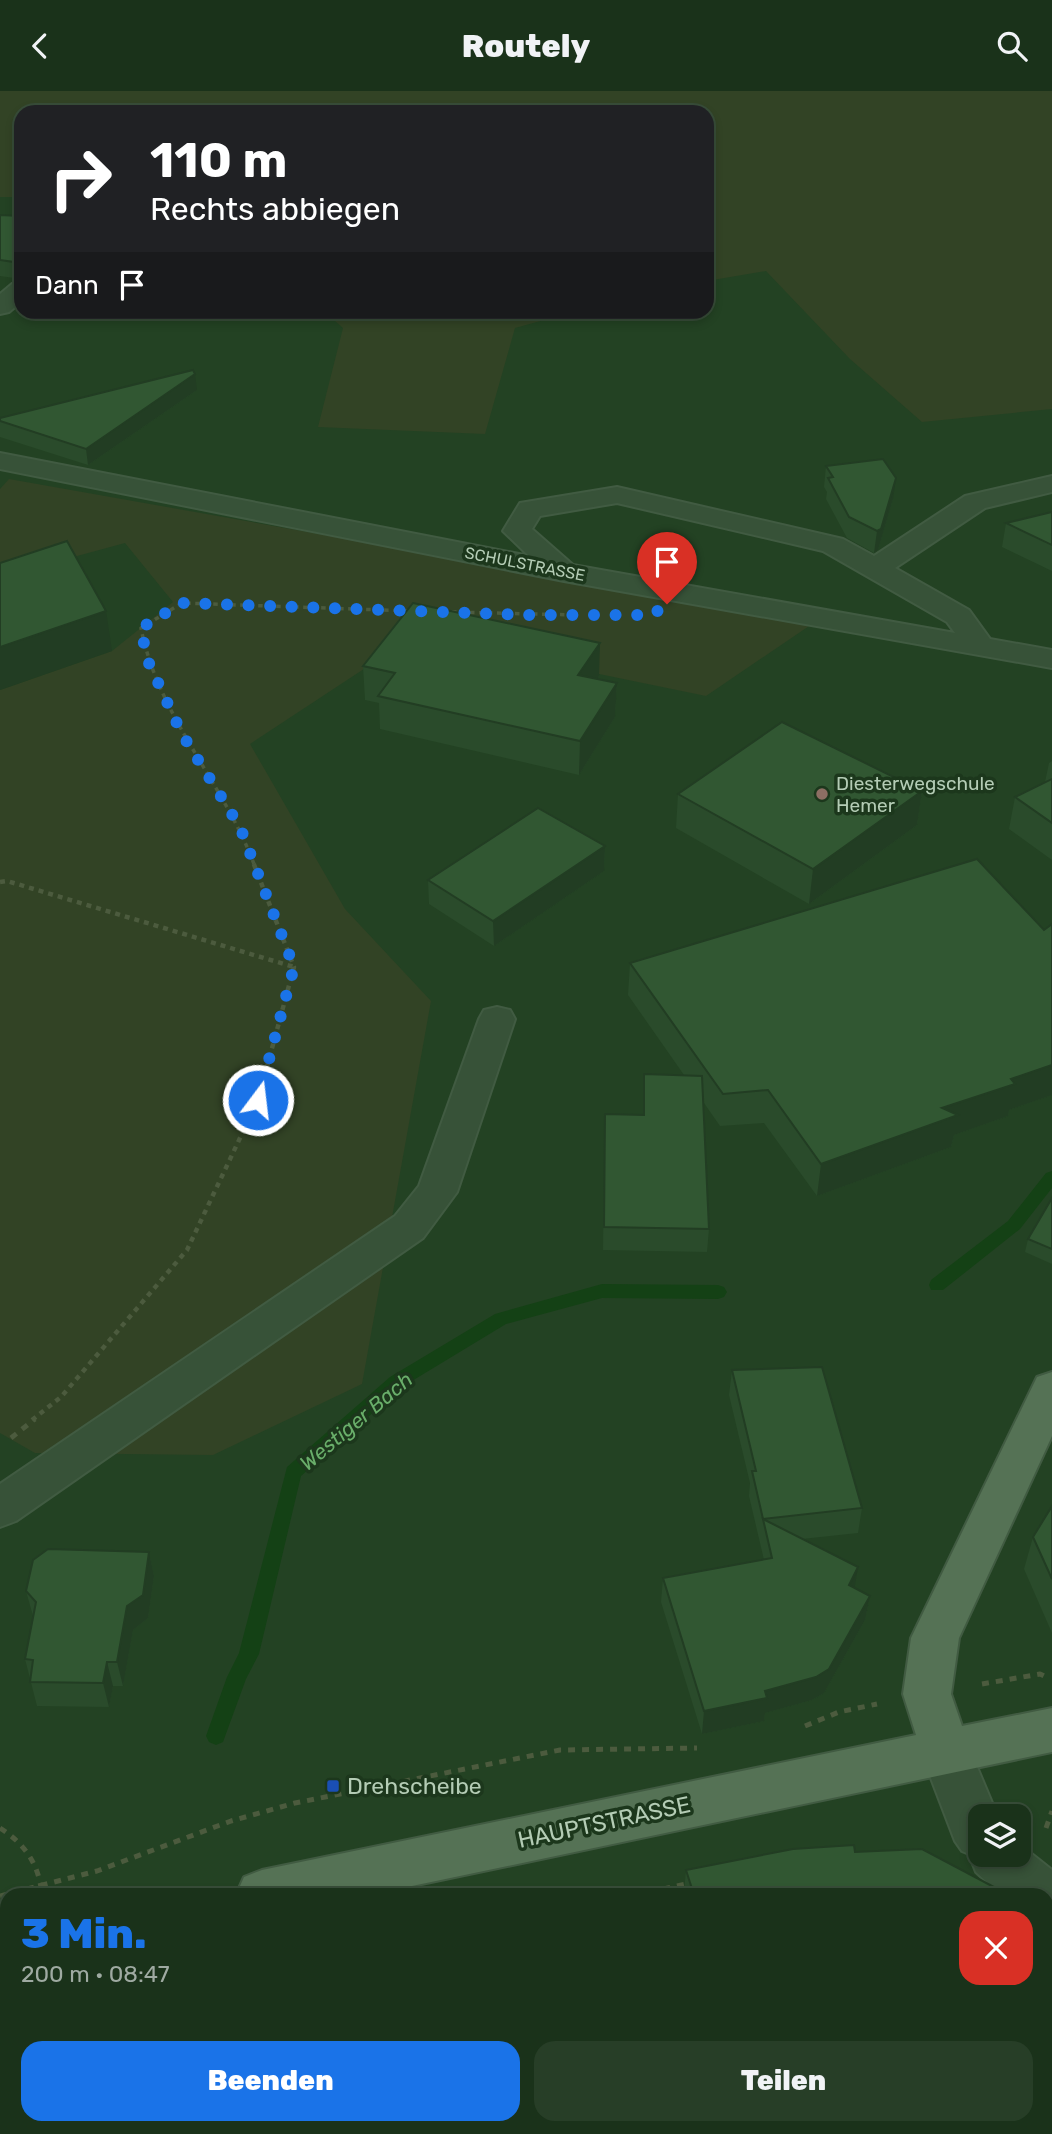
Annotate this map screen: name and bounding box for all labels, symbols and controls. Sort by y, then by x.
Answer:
icon: back [21,27,59,65]
text: Routely [462,27,590,65]
icon: search [993,27,1031,65]
text: 110 m [150,131,287,189]
icon: right [35,133,126,224]
text: Rechts abbiegen [150,190,400,228]
icon: arrive [113,266,151,304]
text: Dann [35,270,99,301]
pin [637,532,697,604]
street label: SCHULSTRASSE [463,543,587,585]
icon: arrive [648,543,686,581]
place label: Diesterwegschule Hemer [836,772,995,817]
marker: Diesterwegschule Hemer [814,786,830,802]
position arrow [221,1063,295,1137]
water label: Westiger Bach [294,1367,418,1475]
place label: Drehscheibe [347,1772,482,1800]
marker: Drehscheibe [325,1778,341,1794]
street label: HAUPTSTRASSE [515,1790,693,1854]
map controls [968,1804,1031,1867]
button: layers [968,1804,1031,1867]
text: 3 Min. [21,1909,146,1959]
button: close [959,1911,1033,1985]
text: 200 m · 08:47 [21,1960,169,1988]
button: Beenden [21,2041,520,2121]
button: Teilen [534,2041,1033,2121]

